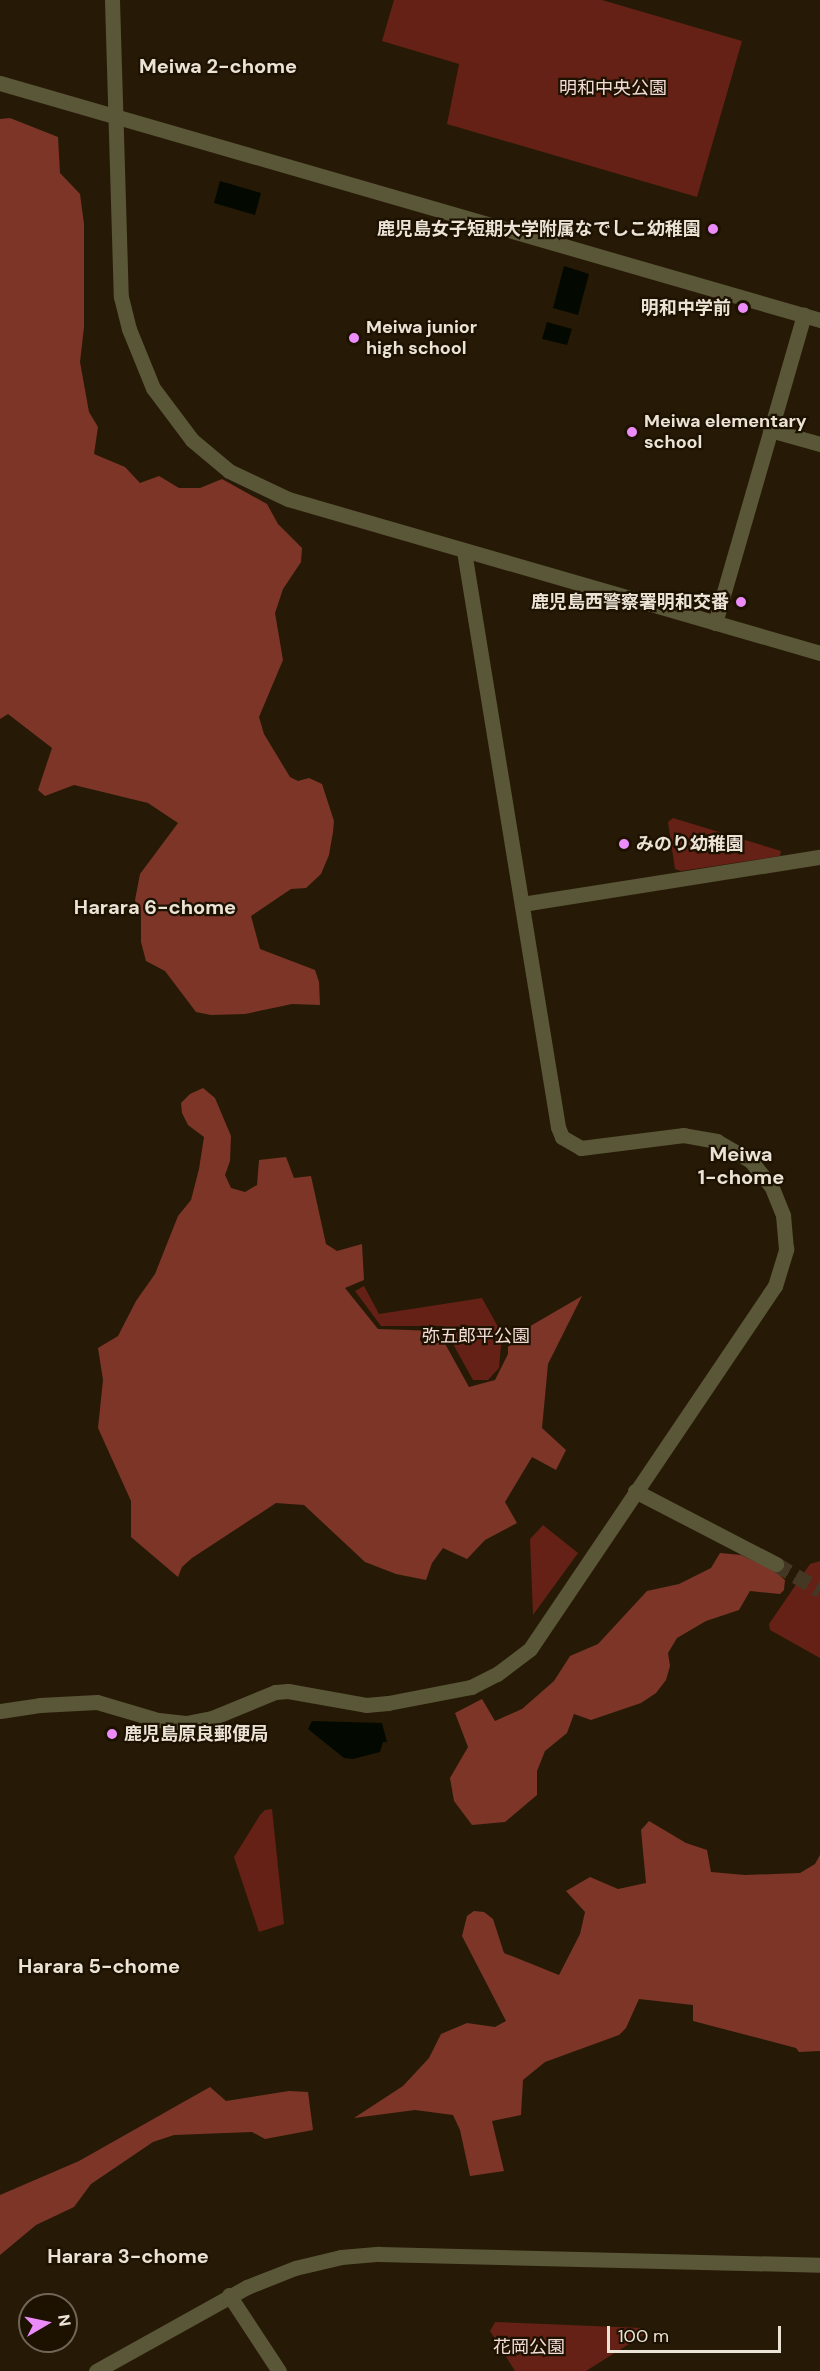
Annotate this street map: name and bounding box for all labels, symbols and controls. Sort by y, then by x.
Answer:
district label: Meiwa 2-chome [139,54,297,78]
park label: 明和中央公園 [559,77,667,99]
place label: 鹿児島女子短期大学附属なでしこ幼稚園 [377,218,701,240]
marker: 鹿児島女子短期大学附属なでしこ幼稚園 [706,222,720,236]
place label: 明和中学前 [641,297,731,319]
marker: 明和中学前 [736,301,750,315]
place label: Meiwa junior high school [366,317,477,360]
marker: Meiwa junior high school [347,331,361,345]
place label: Meiwa elementary school [644,411,807,454]
marker: Meiwa elementary school [625,425,639,439]
place label: 鹿児島西警察署明和交番 [531,591,729,613]
marker: 鹿児島西警察署明和交番 [734,595,748,609]
place label: みのり幼稚園 [636,833,744,855]
marker: みのり幼稚園 [617,837,631,851]
district label: Harara 6-chome [74,895,236,919]
district label: Meiwa 1-chome [698,1143,784,1190]
park label: 弥五郎平公園 [422,1325,530,1347]
place label: 鹿児島原良郵便局 [124,1723,268,1745]
marker: 鹿児島原良郵便局 [105,1727,119,1741]
district label: Harara 5-chome [18,1954,180,1978]
district label: Harara 3-chome [47,2244,209,2268]
north arrow [18,2293,78,2353]
text: N [53,2313,76,2328]
scale bar [610,2314,784,2352]
text: 100 m [618,2324,669,2348]
park label: 花岡公園 [493,2336,565,2358]

